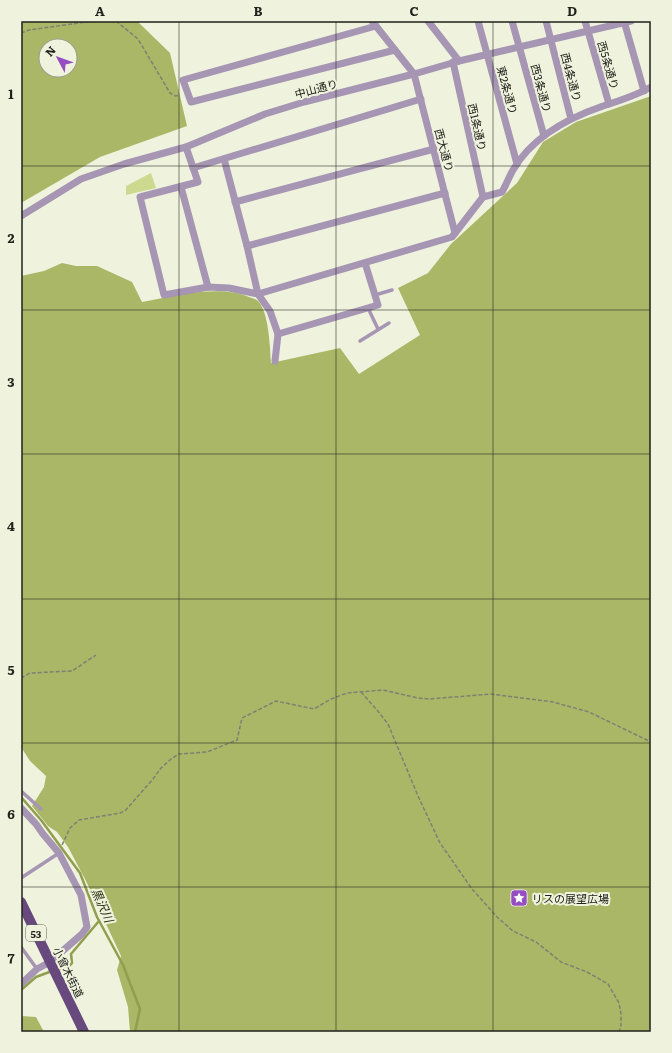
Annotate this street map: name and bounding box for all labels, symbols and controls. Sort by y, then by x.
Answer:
text: A [95,1,105,20]
text: B [254,1,263,20]
text: C [409,1,419,20]
text: D [567,1,577,20]
north arrow [38,38,78,78]
street label: 西5条通り [594,39,624,91]
text: N [41,42,59,60]
street label: 西4条通り [558,51,586,103]
street label: 西3条通り [528,62,556,114]
street label: 東2条通り [494,64,522,116]
street label: 中山通り [293,75,339,101]
text: 1 [8,84,14,103]
street label: 西1条通り [465,102,491,152]
street label: 西大通り [432,127,458,173]
text: 2 [8,228,15,247]
text: 3 [7,372,15,391]
text: 4 [7,516,15,535]
text: 5 [7,660,15,679]
text: 6 [7,804,15,823]
water label: 黒沢川 [87,885,119,927]
place icon: リスの展望広場 [509,888,529,908]
place label: リスの展望広場 [532,890,609,906]
road number: 53 [26,925,46,941]
street label: 小曾木街道 [50,944,88,1000]
text: 7 [7,948,15,967]

